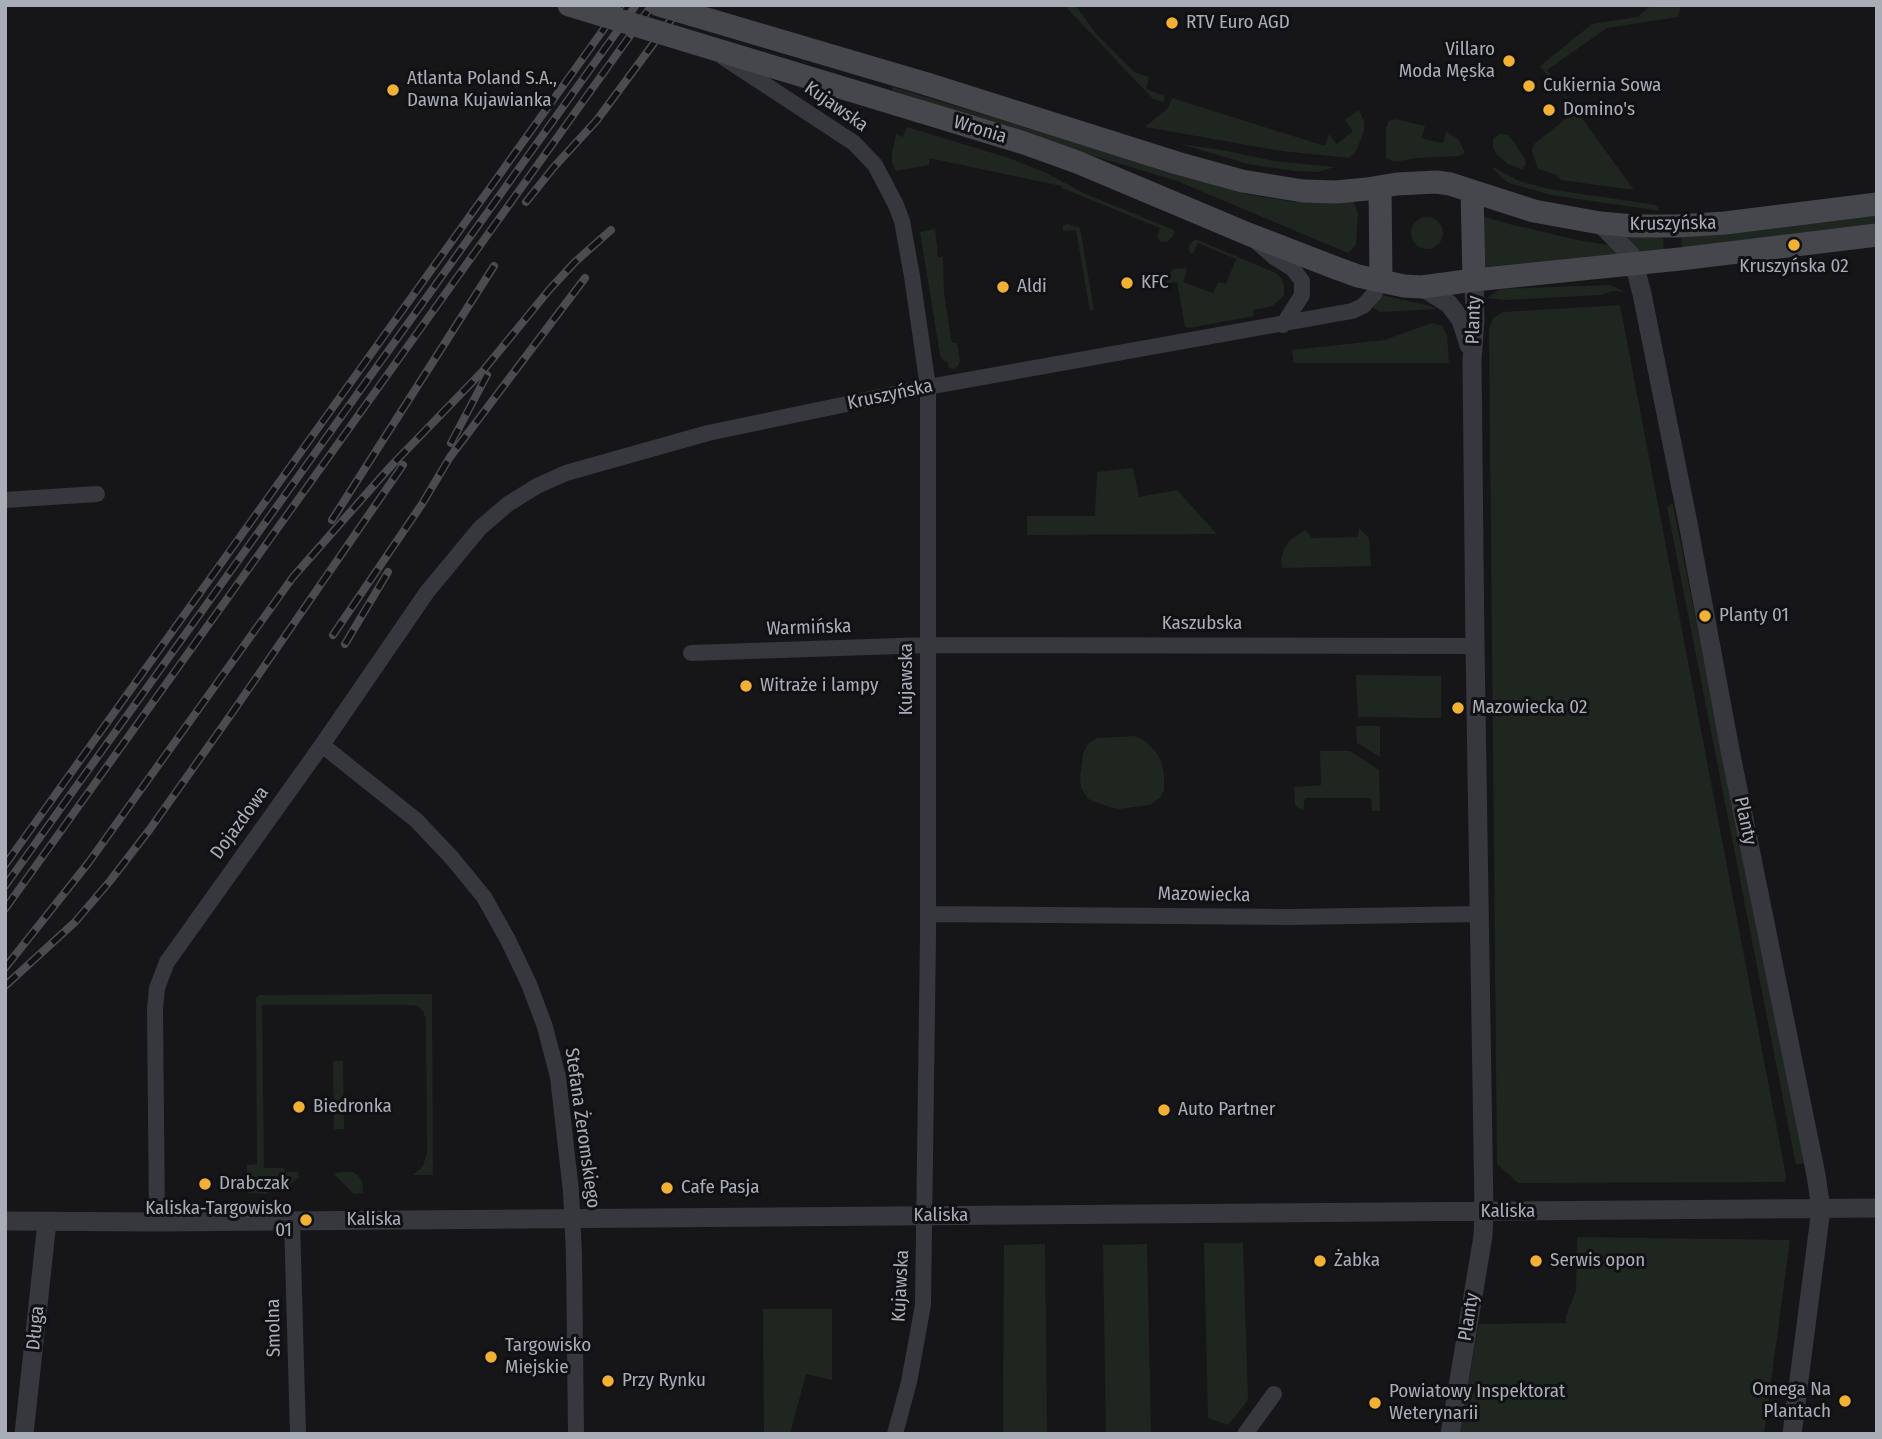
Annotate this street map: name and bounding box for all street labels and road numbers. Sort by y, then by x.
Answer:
street label: Kujawska [800,77,872,137]
street label: Wronia [951,111,1009,149]
street label: Kruszyńska [1629,212,1717,236]
street label: Planty [1462,295,1486,345]
street label: Kruszyńska [845,375,935,415]
street label: Kaszubska [1162,613,1242,635]
street label: Warmińska [766,615,852,641]
street label: Kujawska [896,643,918,715]
street label: Dojazdowa [206,782,274,864]
street label: Planty [1729,795,1761,847]
street label: Mazowiecka [1157,883,1251,907]
street label: Stefana Żeromskiego [559,1046,605,1210]
street label: Kaliska [1481,1201,1535,1223]
street label: Kaliska [914,1205,968,1227]
street label: Kaliska [347,1209,401,1231]
street label: Kujawska [888,1249,914,1323]
street label: Planty [1454,1291,1484,1343]
street label: Smolna [262,1299,286,1357]
street label: Długa [22,1305,50,1351]

